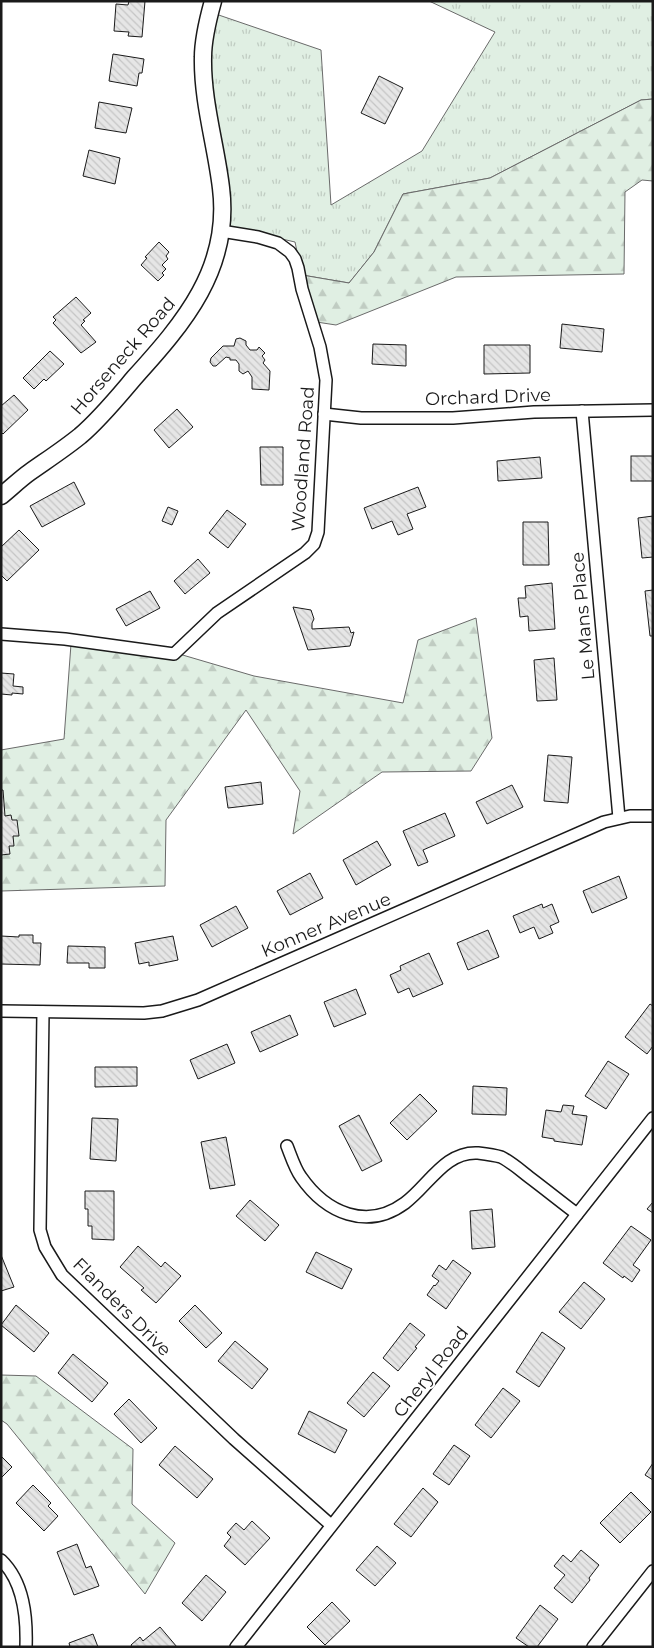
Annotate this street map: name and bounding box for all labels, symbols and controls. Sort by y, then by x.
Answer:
street label: Horseneck Road [66,293,180,419]
street label: Orchard Drive [425,384,551,410]
street label: Woodland Road [287,386,319,532]
street label: Le Mans Place [566,551,600,681]
street label: Konner Avenue [258,888,394,962]
street label: Flanders Drive [68,1253,176,1361]
street label: Cheryl Road [389,1322,473,1422]

